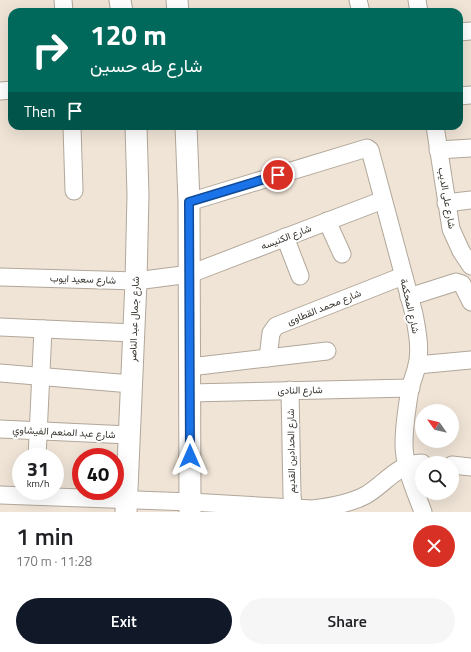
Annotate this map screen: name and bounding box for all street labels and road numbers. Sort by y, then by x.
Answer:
street label: شارع على الديب [434,166,460,230]
street label: شارع الكنيسه [258,220,314,254]
street label: شارع سعيد ايوب [50,270,116,288]
street label: شارع جمال عبد الناصر [125,276,143,363]
street label: شارع المحكمة [396,277,424,335]
street label: شارع محمد القطاوى [285,285,363,329]
street label: شارع النادى [277,382,323,398]
street label: شارع الحدادين القديم [283,408,299,493]
street label: شارع عبد المنعم الفيشاوي [12,422,116,443]

